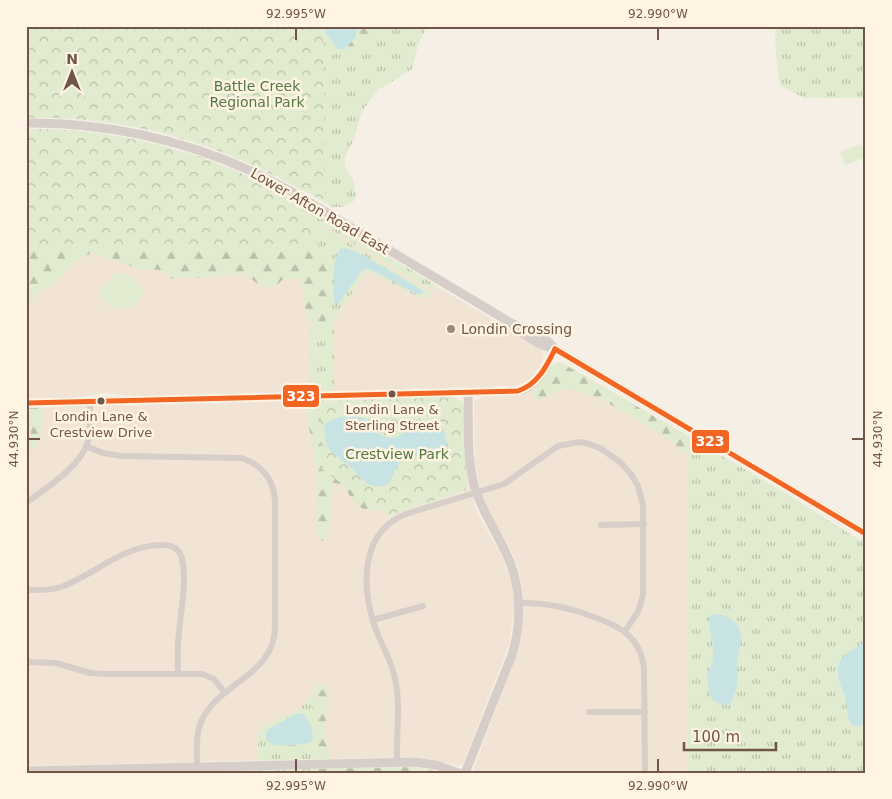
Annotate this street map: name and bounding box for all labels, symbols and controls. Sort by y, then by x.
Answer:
text: 92.995°W [266,7,326,21]
text: 92.990°W [628,7,688,21]
north arrow [48,48,98,98]
text: N [66,51,78,67]
park label: Battle Creek Regional Park [209,78,305,110]
street label: Lower Afton Road East [248,165,393,258]
place label: Londin Crossing [461,321,572,337]
marker: Londin Crossing [445,323,457,335]
line badge: 323 [282,384,320,408]
text: 323 [286,388,316,404]
marker: Londin Lane & Sterling Street [387,389,397,399]
marker: Londin Lane & Crestview Drive [96,396,106,406]
place label: Londin Lane & Sterling Street [345,402,439,433]
place label: Londin Lane & Crestview Drive [50,409,152,440]
text: 44.930°N [7,411,21,467]
text: 44.930°N [871,411,885,467]
line badge: 323 [691,429,730,454]
text: 323 [695,433,725,449]
park label: Crestview Park [345,446,450,462]
scale bar [684,719,777,751]
text: 100 m [692,728,740,746]
text: 92.995°W [266,779,326,793]
text: 92.990°W [628,779,688,793]

